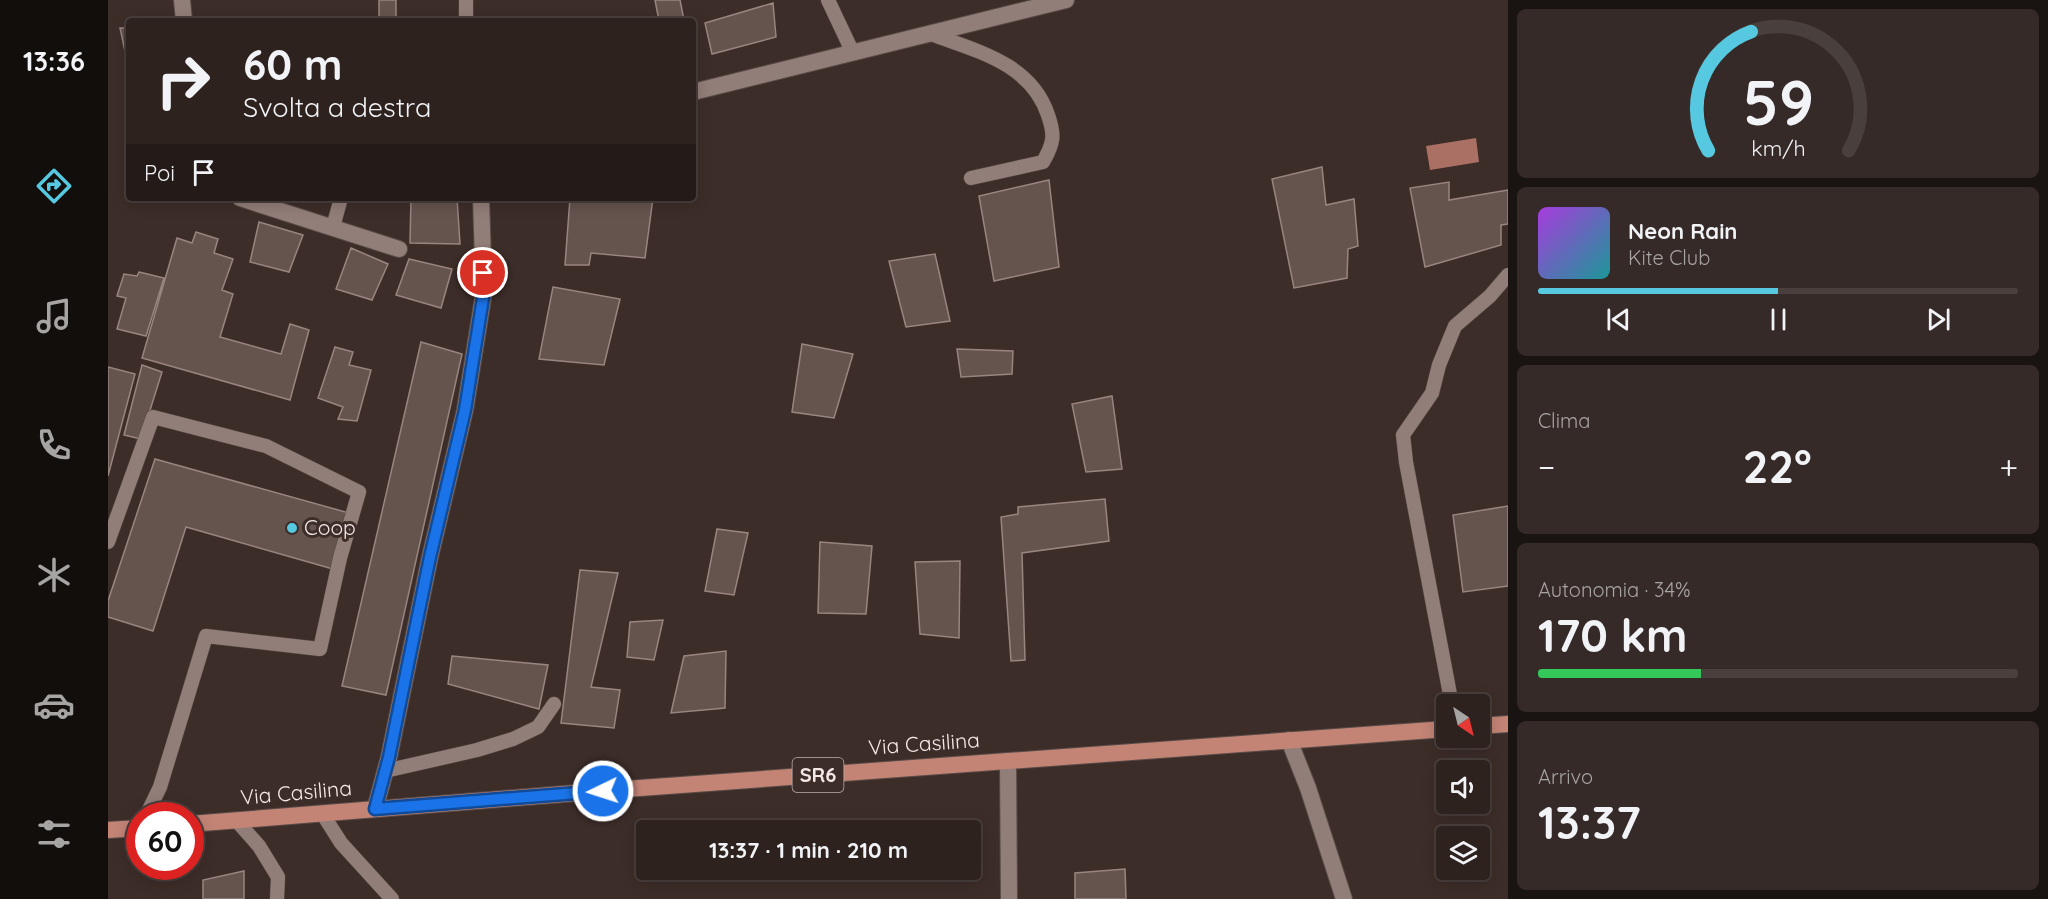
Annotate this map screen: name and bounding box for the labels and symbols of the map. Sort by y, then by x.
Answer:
pin [457,247,508,298]
place label: Coop [304,514,356,540]
marker: Coop [285,521,299,535]
north arrow [1436,694,1490,748]
street label: Via Casilina [867,726,981,760]
road number: SR6 [792,758,844,792]
position arrow [571,759,635,823]
street label: Via Casilina [239,774,353,810]
speed limit sign: 60 [126,802,204,880]

